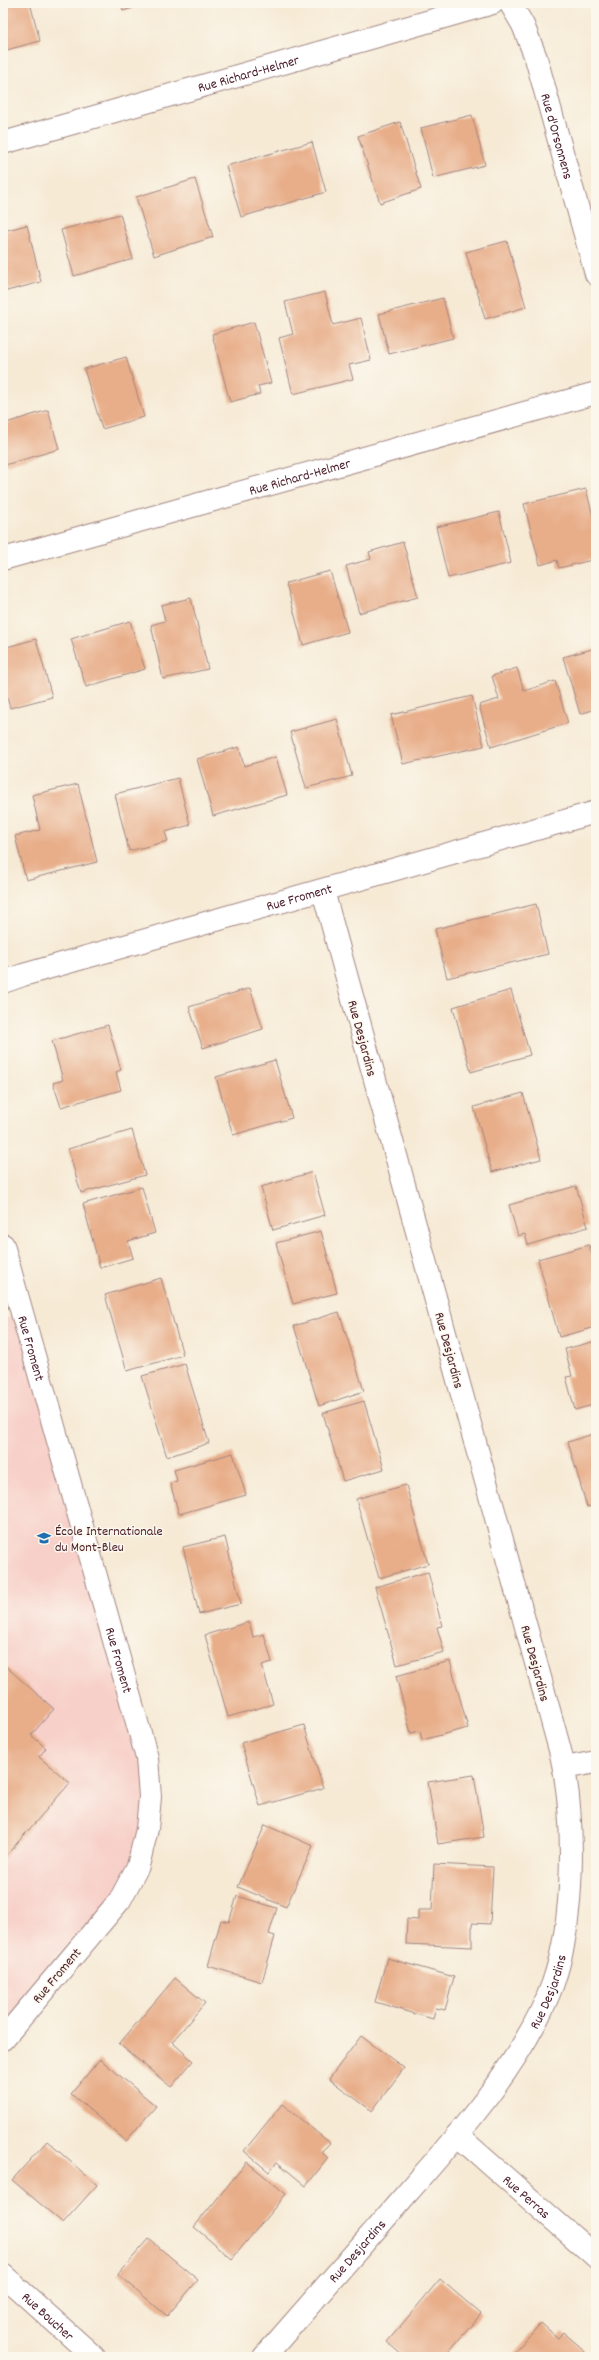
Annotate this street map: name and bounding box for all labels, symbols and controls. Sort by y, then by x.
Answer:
street label: Rue Richard-Helmer [196,51,303,99]
street label: Rue d'Orsonnens [534,91,577,182]
street label: Rue Richard-Helmer [247,454,354,502]
street label: Rue Froment [264,880,335,917]
street label: Rue Desjardins [341,998,381,1079]
street label: Rue Desjardins [428,1310,468,1391]
street label: Rue Froment [11,1313,49,1384]
place label: École Internationale du Mont-Bleu [55,1522,163,1558]
school or university icon: École Internationale du Mont-Bleu [36,1530,52,1546]
street label: Rue Desjardins [514,1623,554,1704]
street label: Rue Froment [99,1625,136,1696]
street label: Rue Froment [28,1944,87,2008]
street label: Rue Desjardins [526,1953,573,2033]
street label: Rue Perras [497,2171,554,2224]
street label: Rue Desjardins [325,2216,392,2288]
street label: Rue Boucher [16,2288,78,2347]

